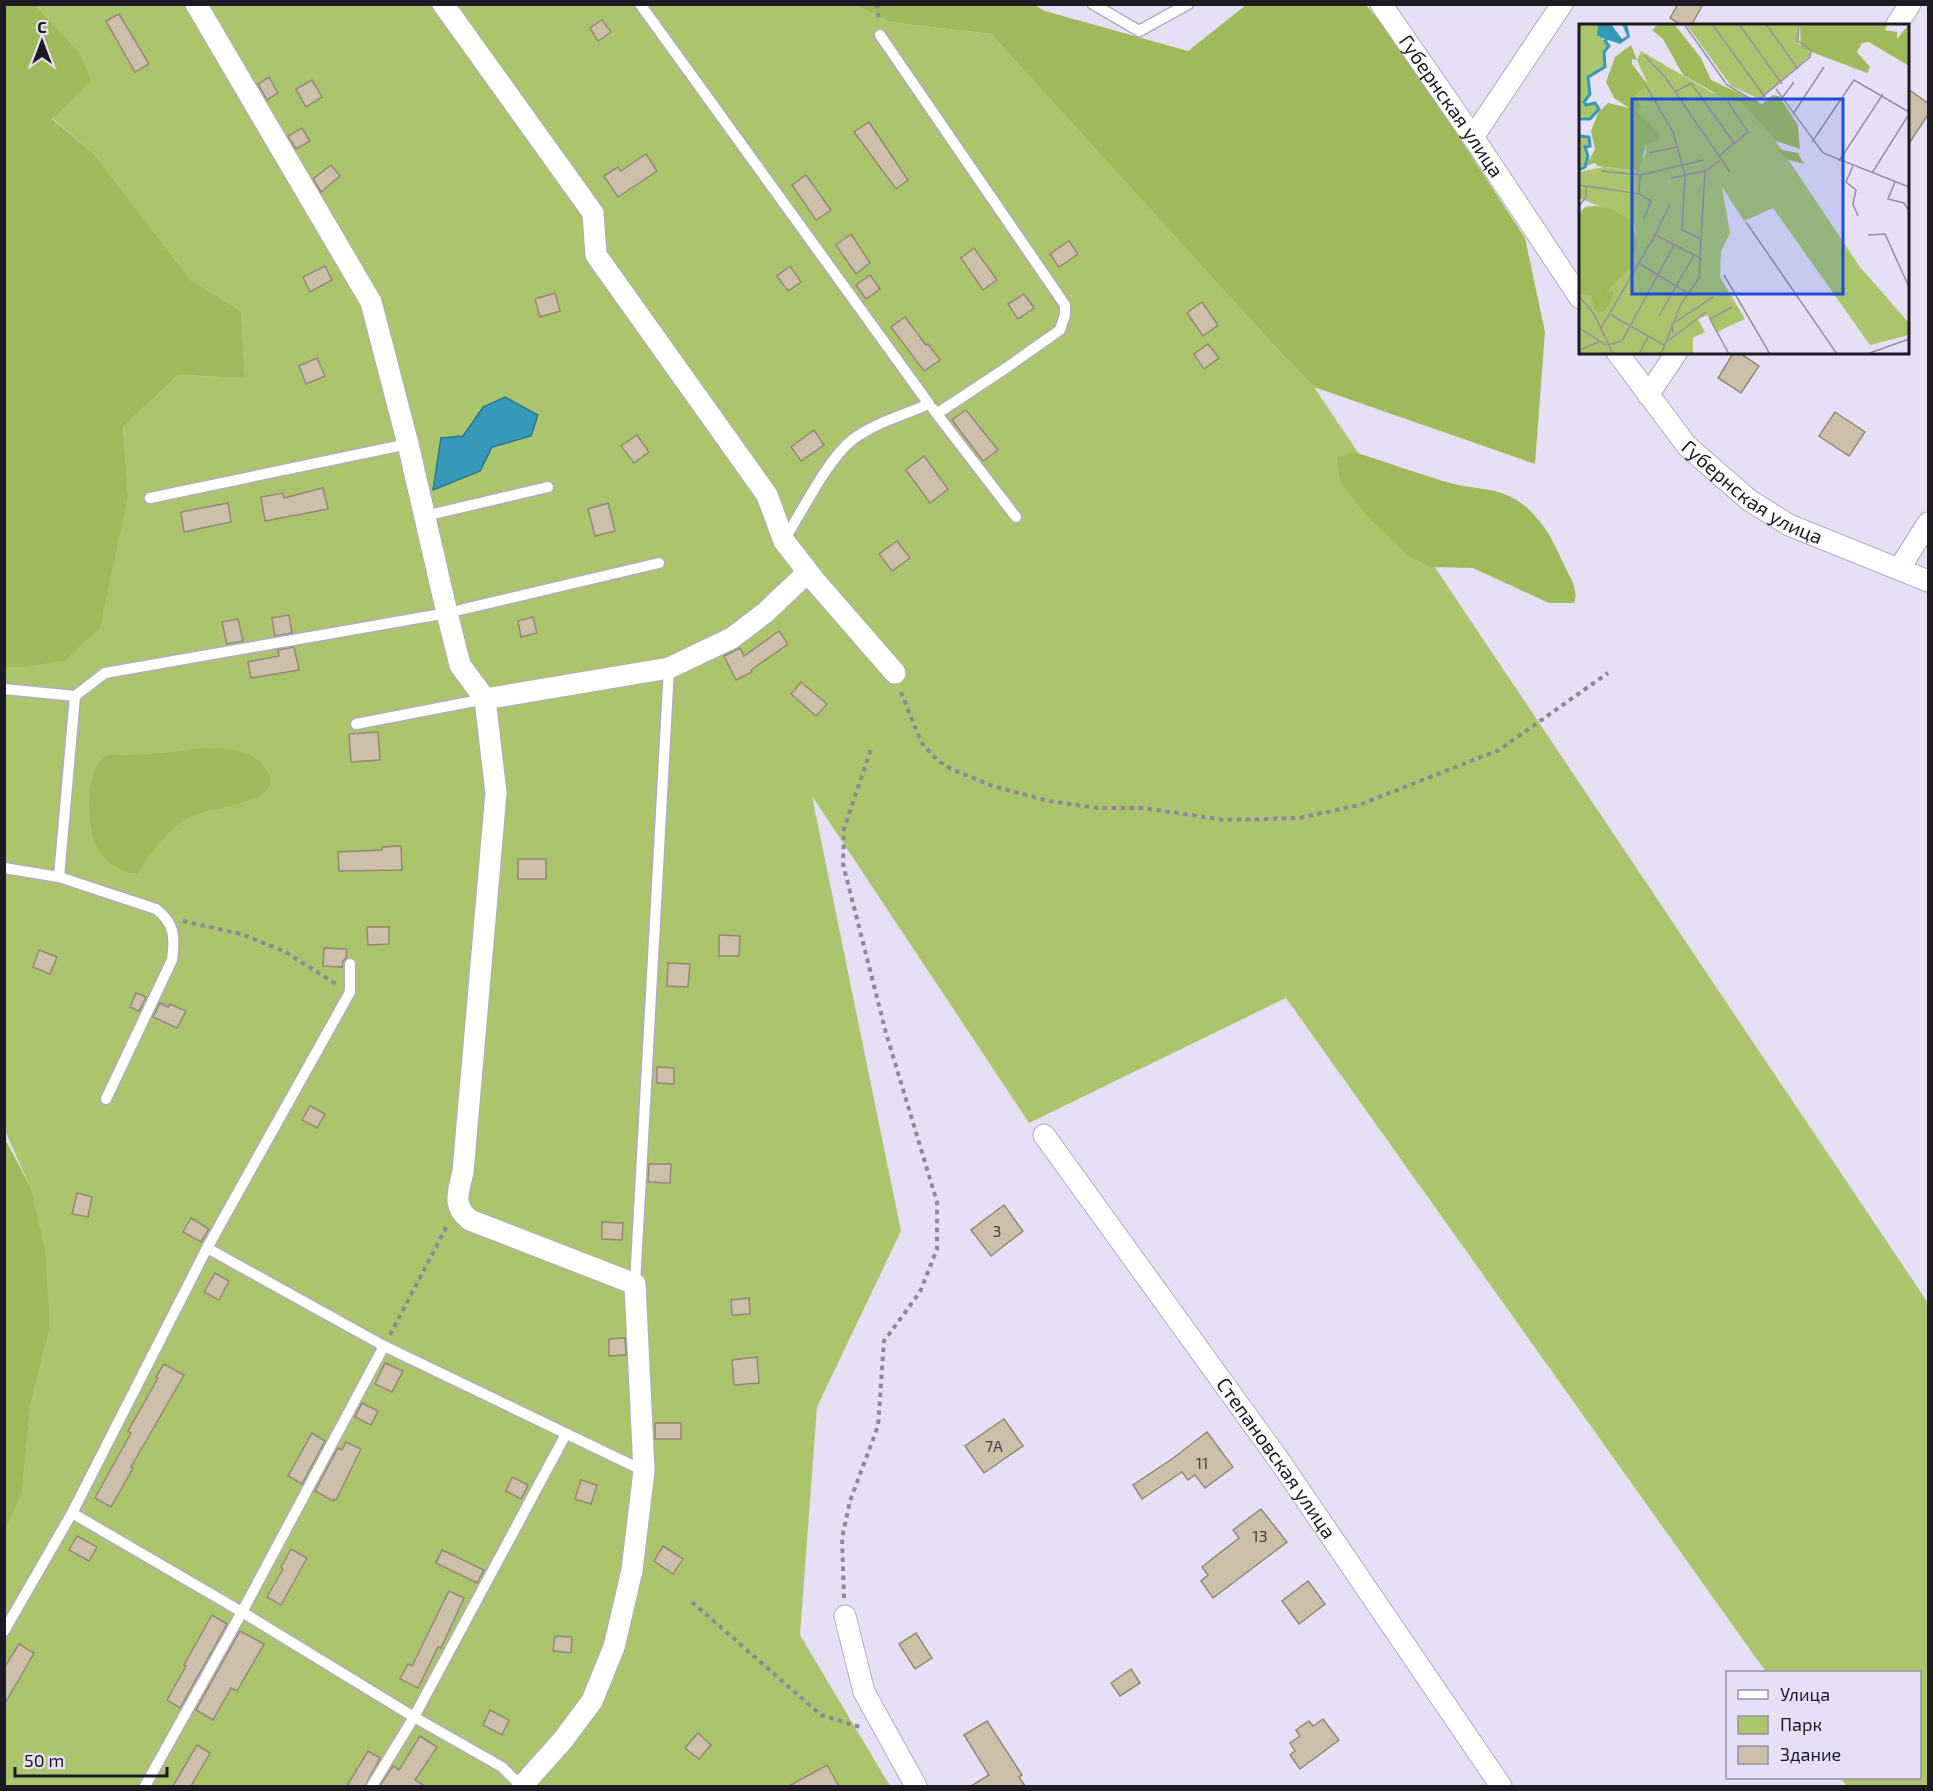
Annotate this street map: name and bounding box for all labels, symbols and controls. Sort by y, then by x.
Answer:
north arrow [12,12,72,72]
text: С [37,17,47,36]
inset map [1579,24,1909,354]
street label: Губернская улица [1395,30,1509,182]
street label: Губернская улица [1677,434,1827,548]
house number: 3 [993,1221,1001,1240]
street label: Степановская улица [1212,1372,1342,1543]
house number: 7А [985,1436,1003,1455]
house number: 11 [1196,1453,1208,1472]
house number: 13 [1252,1526,1268,1545]
legend [1726,1671,1921,1779]
text: Улица [1780,1683,1830,1705]
text: Парк [1780,1713,1822,1735]
scale bar [15,1740,166,1778]
text: Здание [1780,1743,1841,1765]
text: 50 m [24,1749,64,1771]

